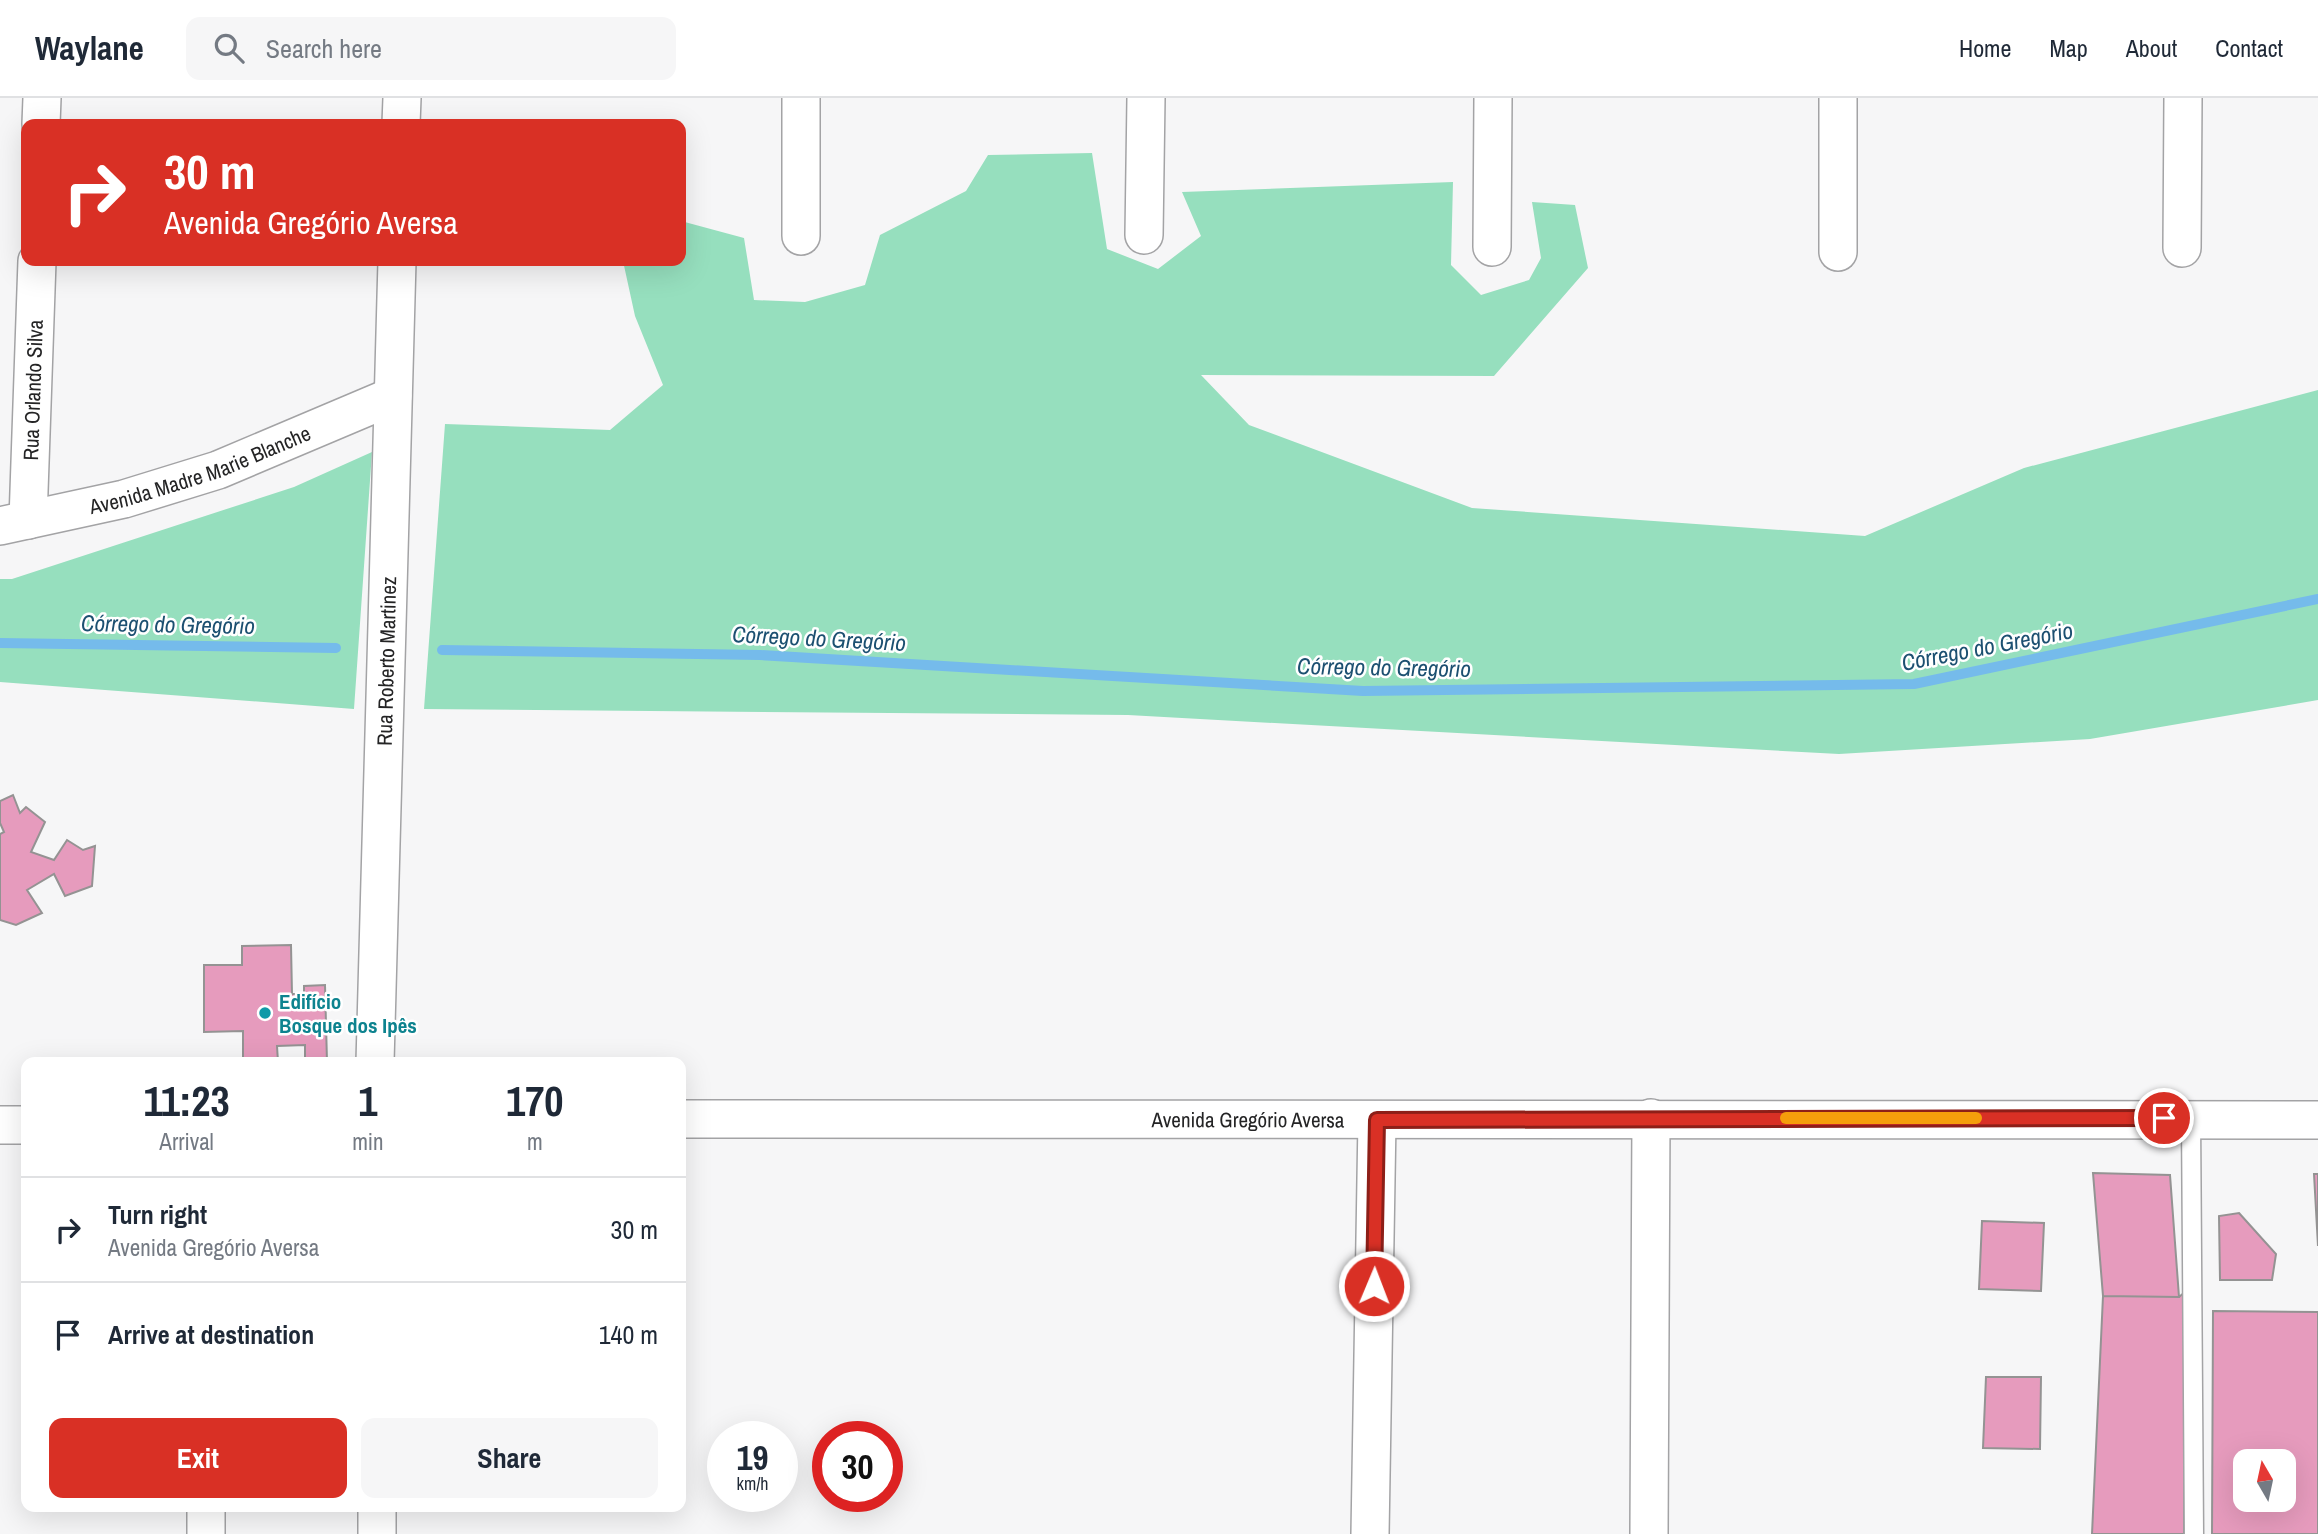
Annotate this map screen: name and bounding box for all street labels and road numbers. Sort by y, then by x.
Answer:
street label: Rua Orlando Silva [16,319,49,461]
street label: Avenida Madre Marie Blanche [86,418,315,521]
street label: Rua Roberto Martinez [369,576,403,746]
street label: Avenida Gregório Aversa [1151,1105,1345,1134]

